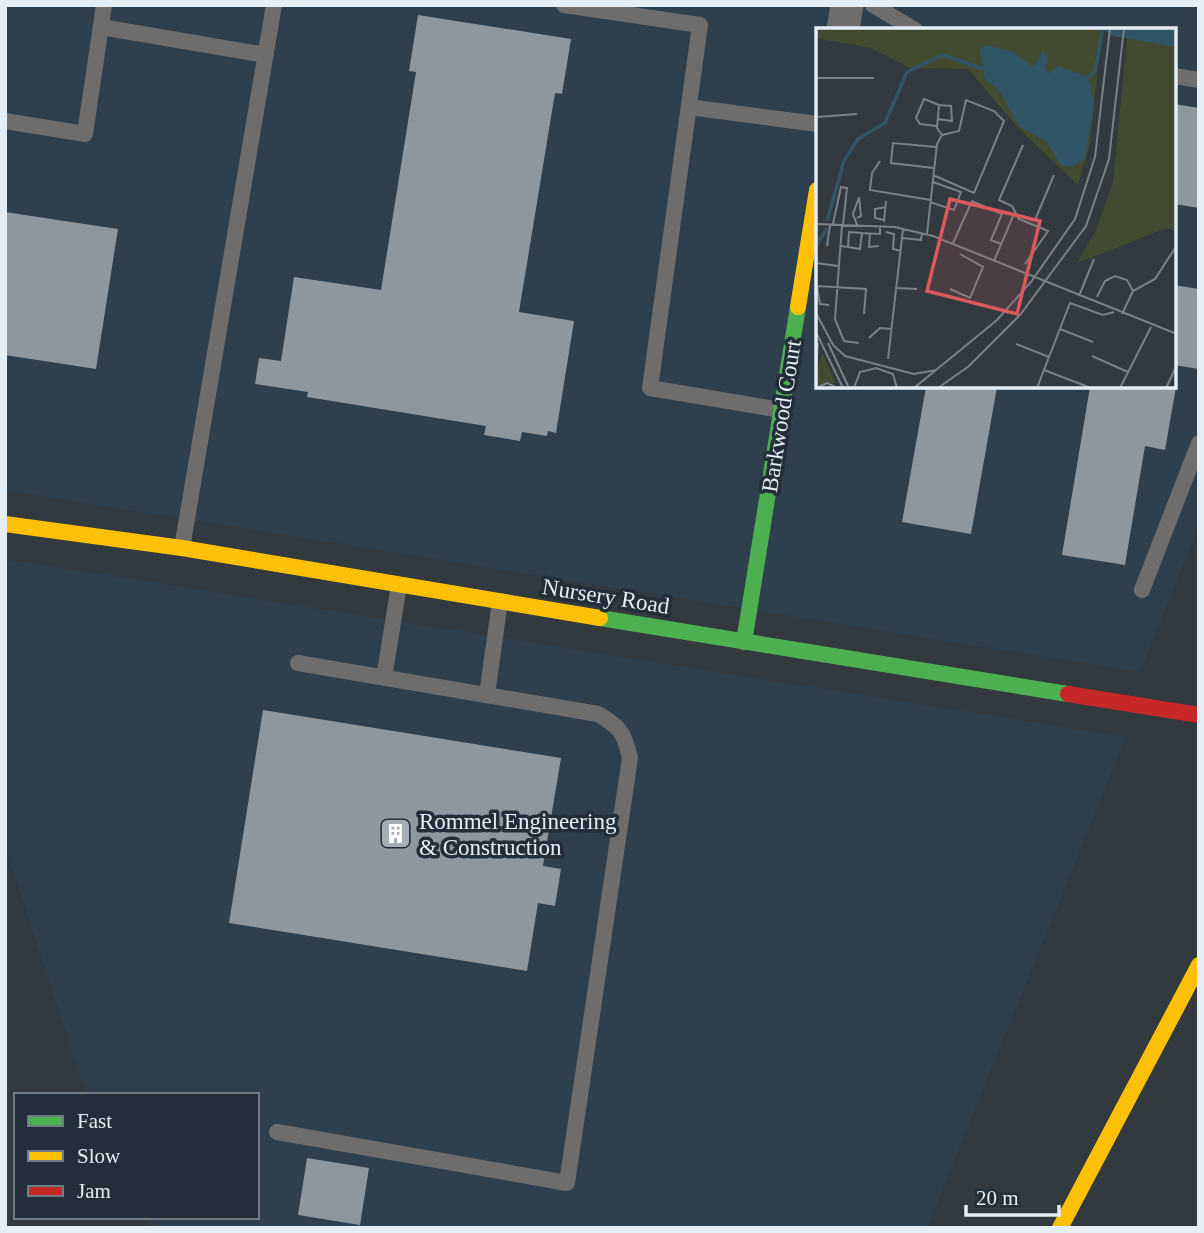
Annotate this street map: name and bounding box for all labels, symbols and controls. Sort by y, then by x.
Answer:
inset map [816,28,1176,388]
street label: Barkwood Court [757,337,806,494]
street label: Nursery Road [541,574,672,619]
place label: Rommel Engineering & Construction [419,809,617,860]
building icon: Rommel Engineering & Construction [379,817,413,851]
legend [14,1093,259,1219]
text: Fast [77,1109,112,1133]
text: Slow [77,1144,121,1168]
scale bar [966,1174,1059,1218]
text: Jam [77,1179,111,1203]
text: 20 m [976,1186,1019,1210]

